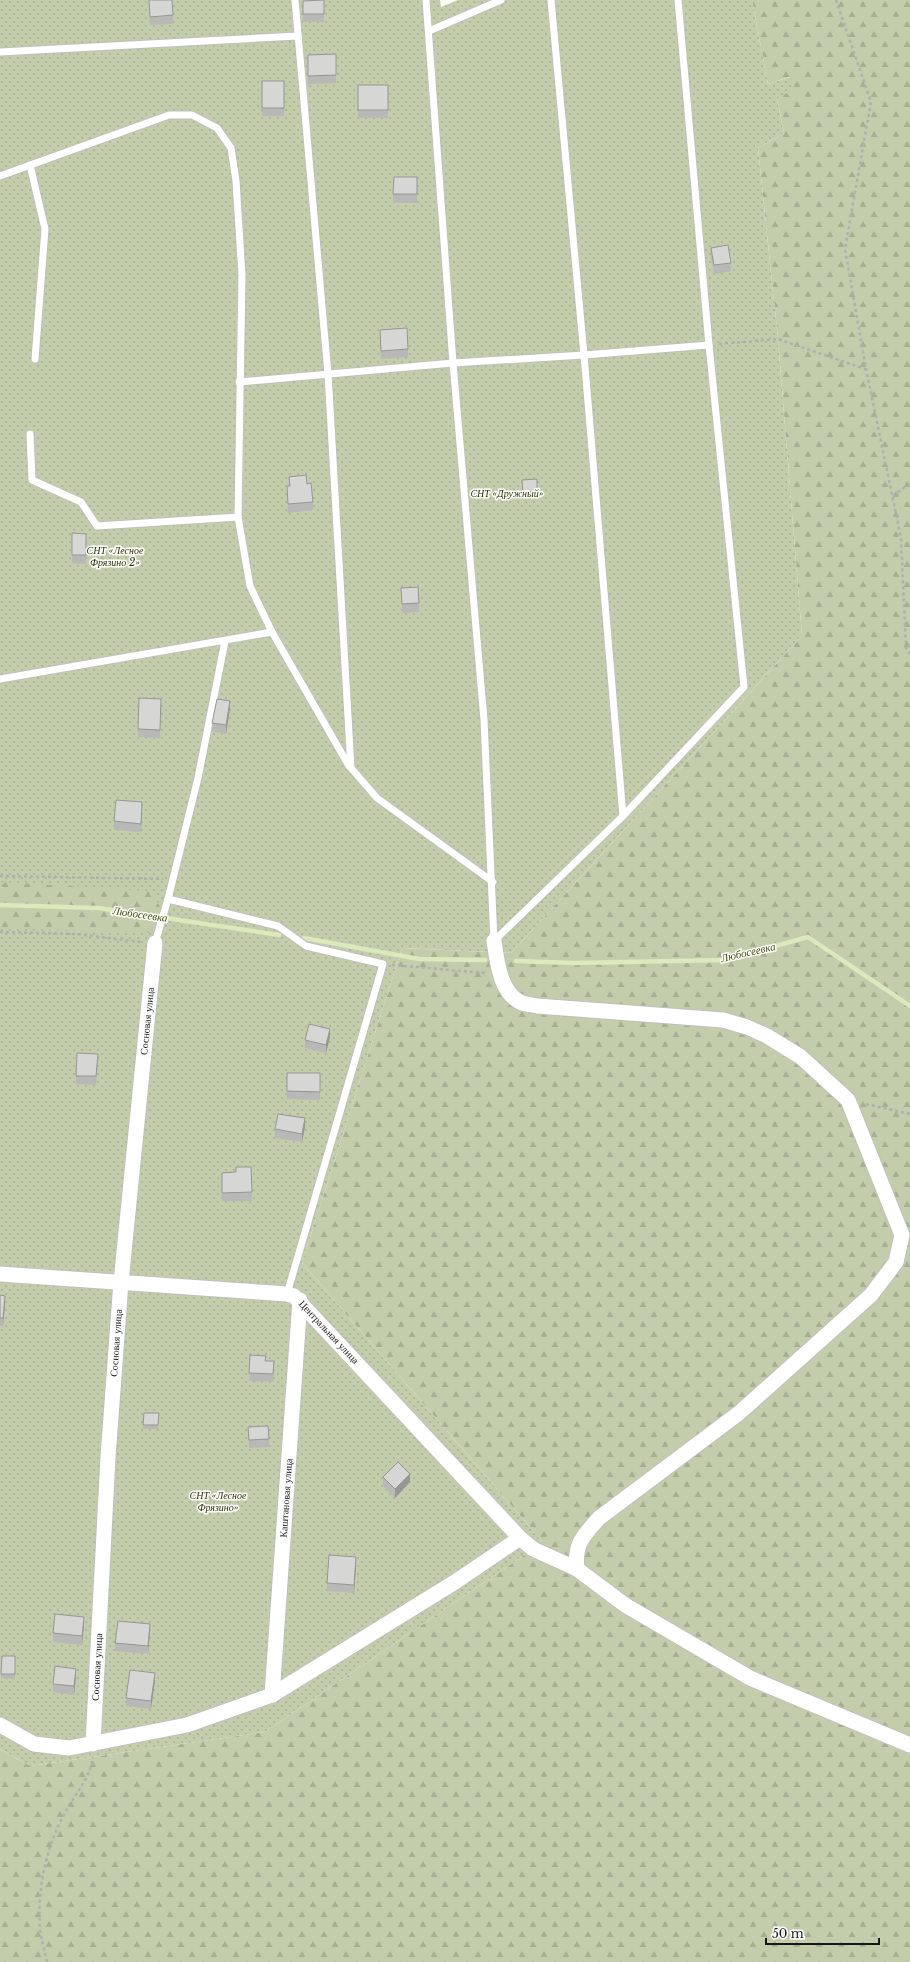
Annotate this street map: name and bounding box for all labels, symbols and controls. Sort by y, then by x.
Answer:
park label: СНТ «Дружный» [470,487,544,500]
park label: СНТ «Лесное Фрязино 2» [87,544,144,569]
water label: Любосеевка [111,903,169,925]
water label: Любосеевка [718,939,777,965]
street label: Сосновая улица [137,986,157,1055]
street label: Центральная улица [296,1297,362,1367]
street label: Сосновая улица [107,1308,125,1377]
street label: Каштановая улица [277,1458,295,1538]
park label: СНТ «Лесное Фрязино» [190,1489,247,1514]
street label: Сосновая улица [89,1632,105,1701]
scale bar [766,1920,879,1946]
text: 50 m [772,1926,804,1941]

